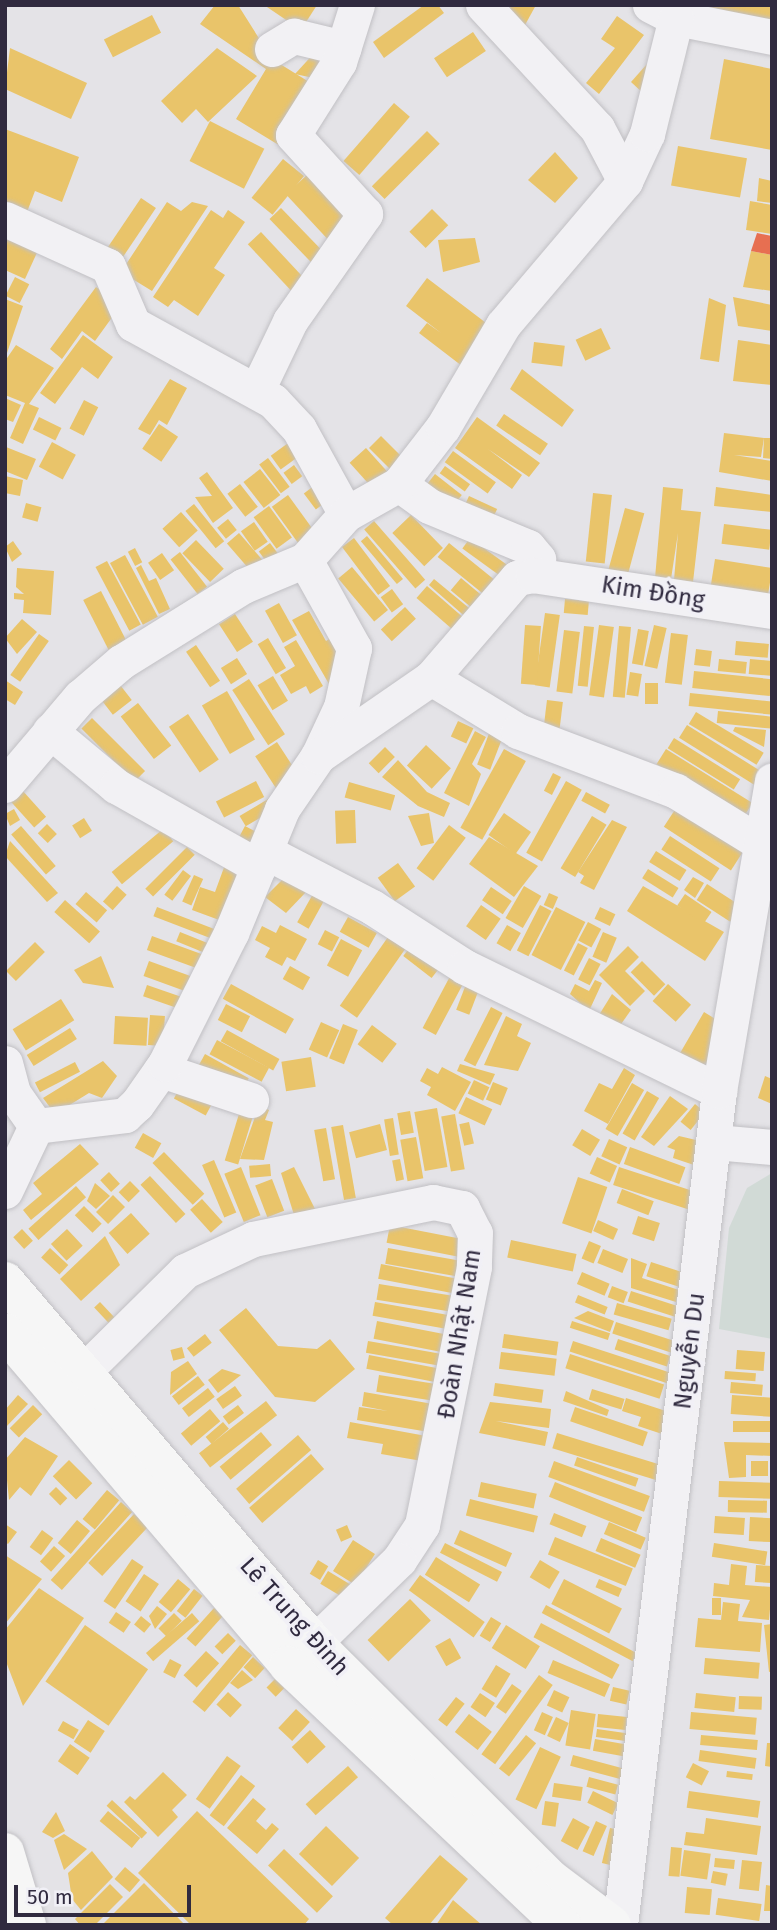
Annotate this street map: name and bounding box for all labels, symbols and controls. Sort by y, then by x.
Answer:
street label: Kim Đồng [599,571,707,615]
street label: Đoàn Nhật Nam [432,1247,488,1421]
street label: Nguyễn Du [669,1291,711,1411]
street label: Lê Trung Đình [233,1552,355,1682]
scale bar [18,1870,194,1914]
text: 50 m [27,1884,73,1910]

